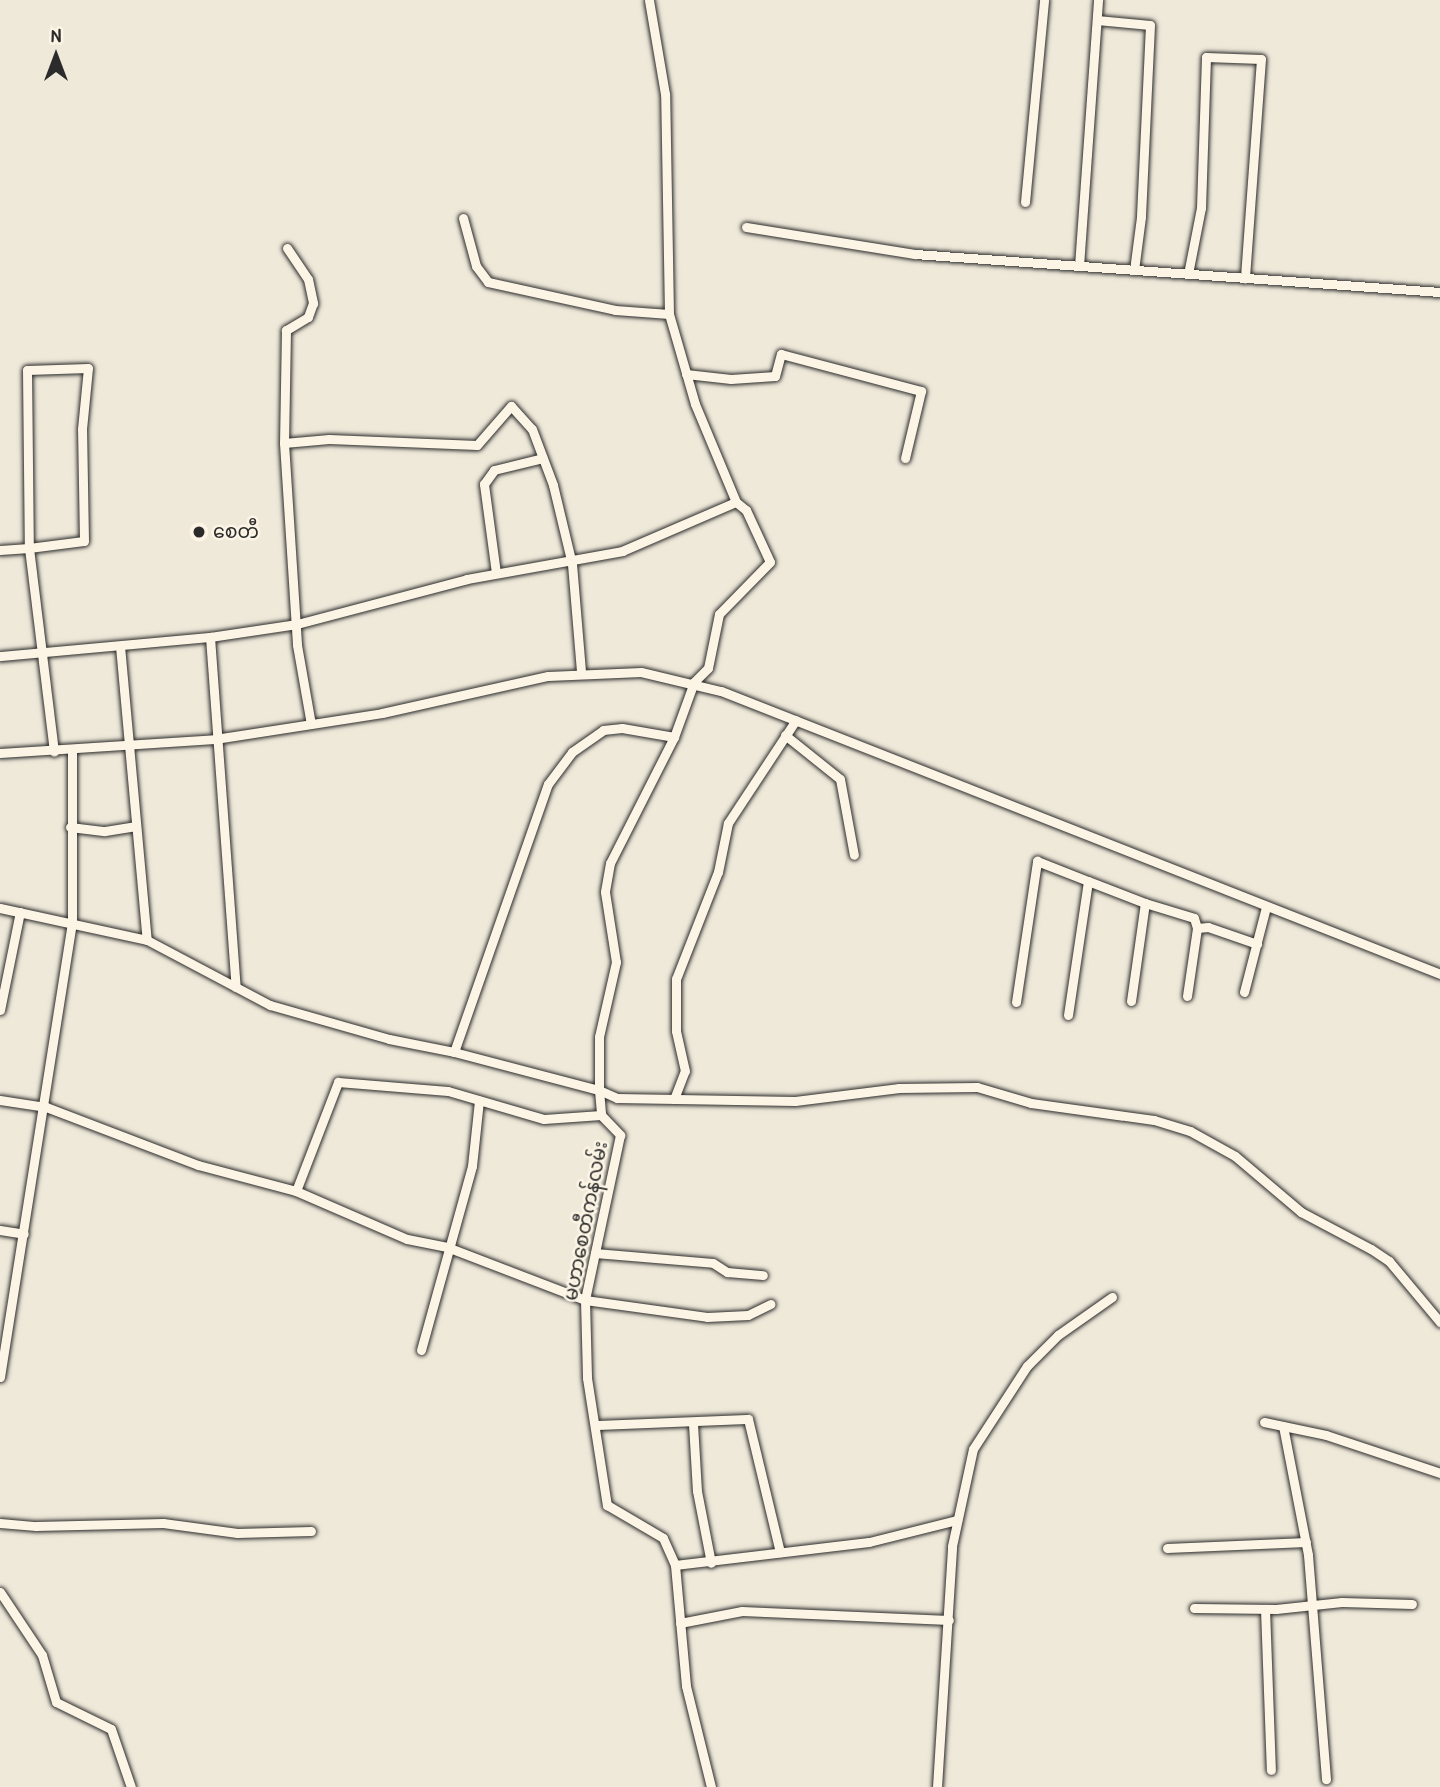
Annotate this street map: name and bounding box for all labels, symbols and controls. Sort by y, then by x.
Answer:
north arrow [21,21,91,91]
text: N [51,22,61,48]
place label: စေတီ [213,521,259,543]
marker: စေတီ [191,524,207,540]
street label: မဟာစေတီကန်လမ်း [559,1139,613,1303]

